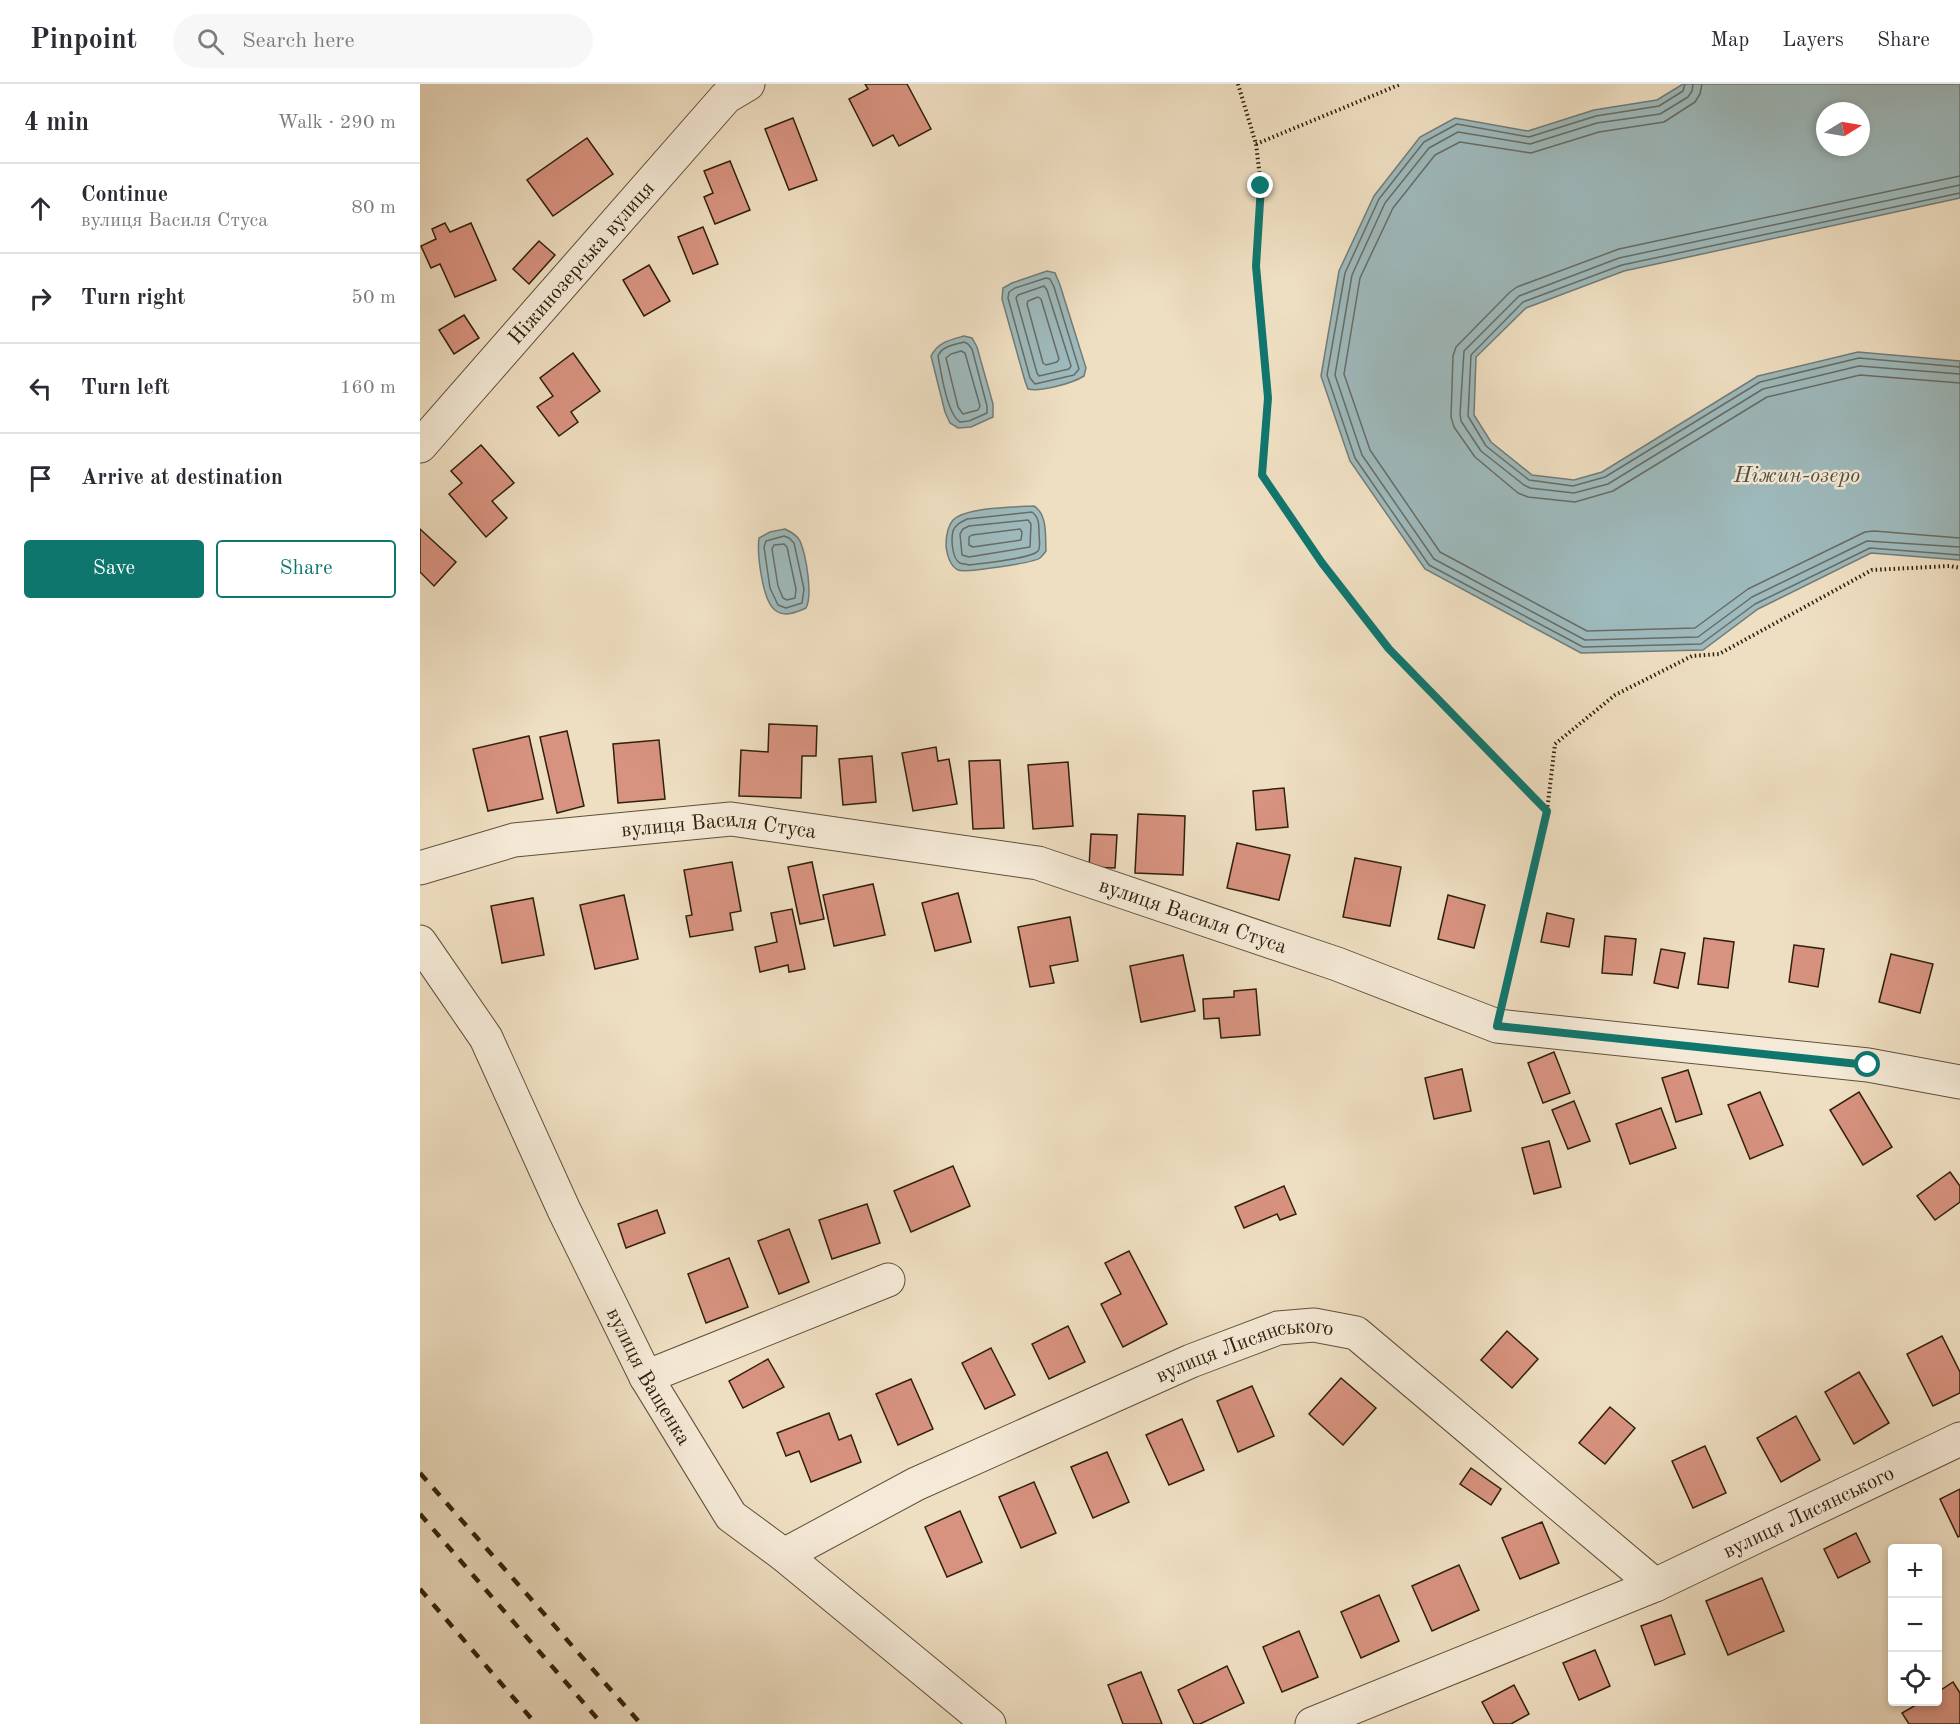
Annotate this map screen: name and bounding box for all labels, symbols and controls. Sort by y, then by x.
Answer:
search box [173,14,593,68]
icon: search [194,25,227,58]
text: Pinpoint [30,27,137,55]
text: Search here [242,30,355,52]
text: Map [1710,30,1749,51]
text: Layers [1782,30,1844,51]
text: Share [1877,30,1930,51]
north arrow [1816,102,1870,156]
text: 4 min [24,110,89,136]
text: Walk · 290 m [277,113,396,133]
route end [1247,172,1273,198]
street label: Ніжинозерська вулиця [505,178,659,349]
text: Continue [81,184,168,206]
icon: ahead [24,192,57,225]
text: 80 m [351,198,396,218]
text: вулиця Василя Стуса [81,211,268,231]
icon: right [24,282,57,315]
text: Turn right [81,287,185,309]
text: 50 m [351,288,396,308]
icon: left [24,372,57,405]
text: Turn left [81,377,170,399]
text: 160 m [340,378,396,398]
icon: arrive [24,462,57,495]
water label: Ніжин-озеро [1733,465,1860,487]
text: Arrive at destination [81,467,283,489]
button: Save [24,540,204,598]
button: Share [216,540,396,598]
street label: вулиця Василя Стуса [620,810,818,843]
street label: вулиця Василя Стуса [1096,875,1289,958]
route start [1854,1051,1880,1077]
street label: вулиця Ващенка [602,1305,694,1449]
street label: вулиця Лисянського [1153,1316,1335,1387]
street label: вулиця Лисянського [1720,1463,1898,1563]
map controls [1888,1544,1942,1706]
button: + [1888,1544,1942,1598]
button: − [1888,1598,1942,1652]
button: locate [1888,1652,1942,1706]

